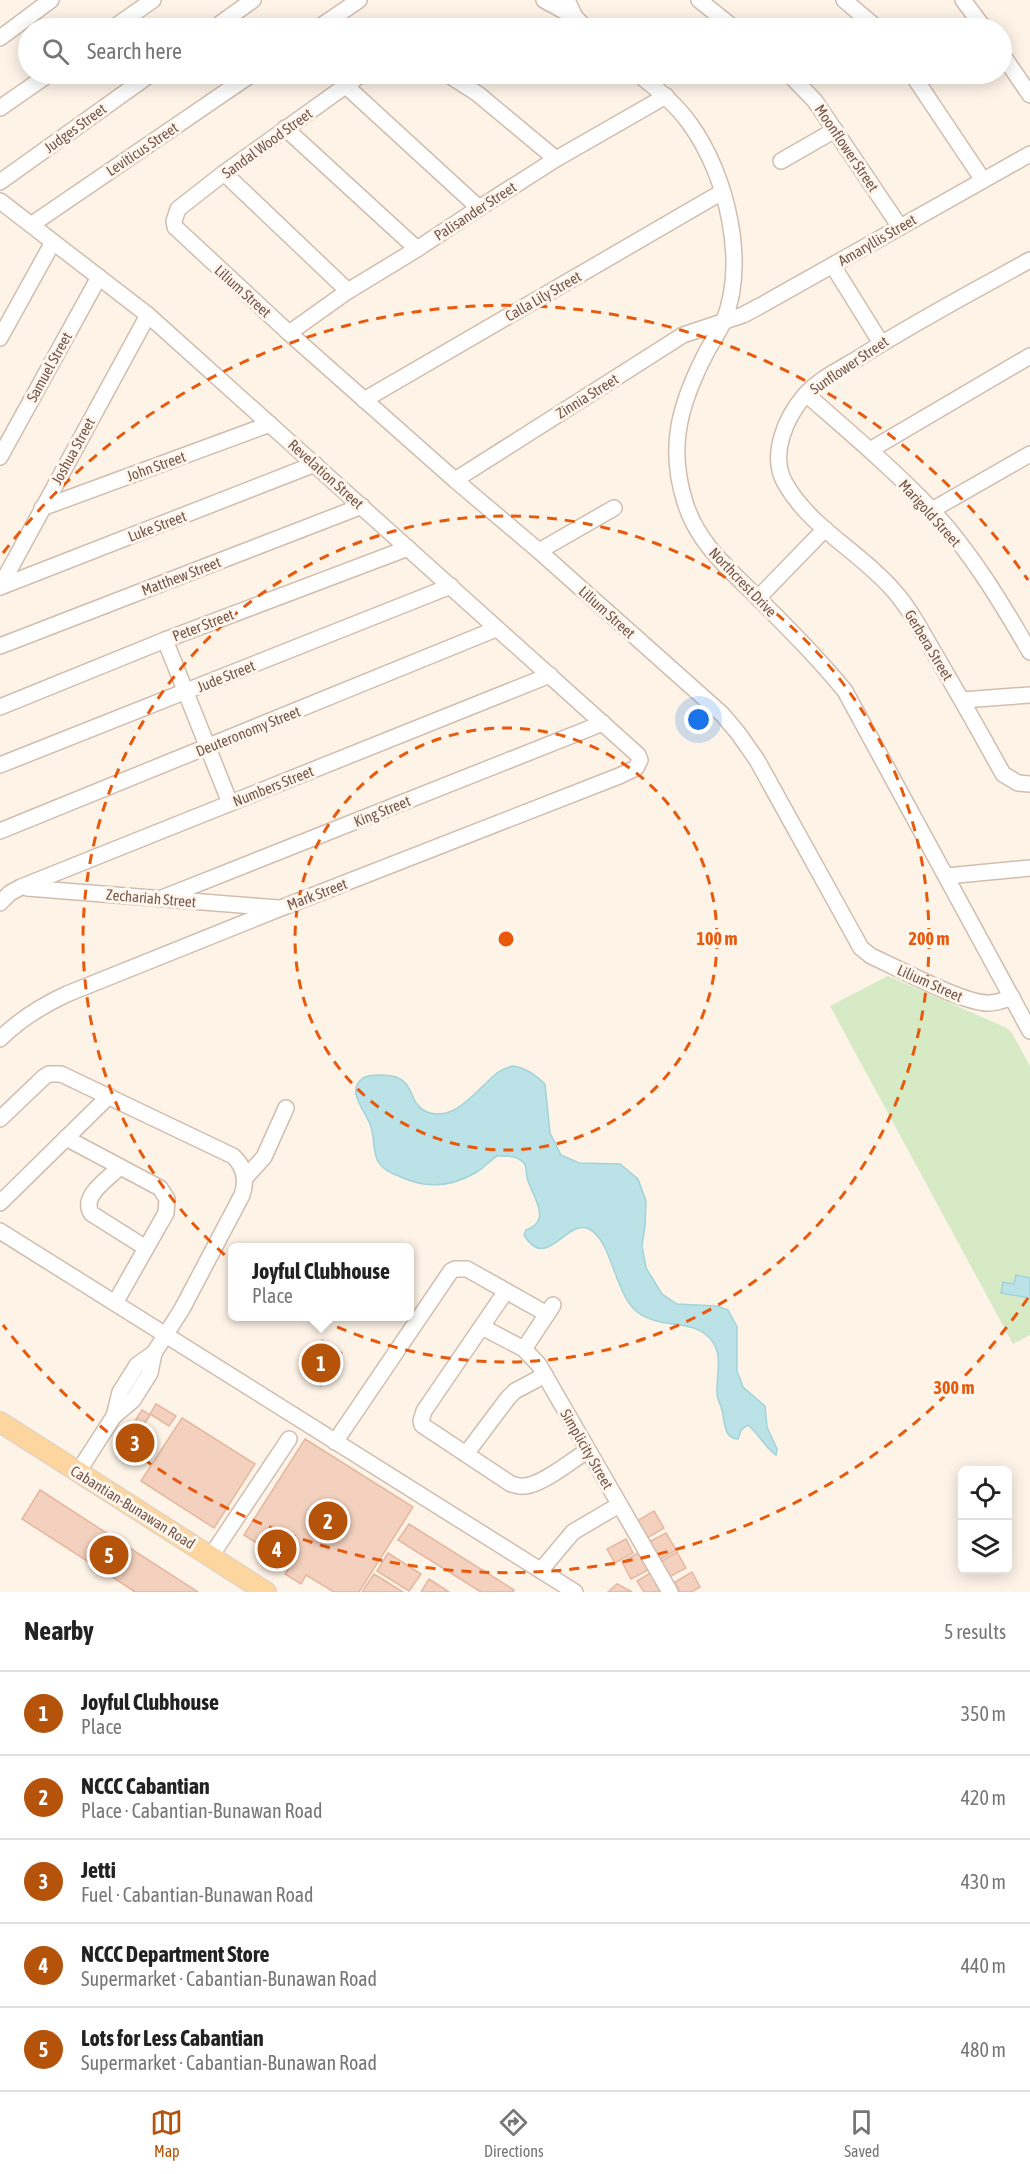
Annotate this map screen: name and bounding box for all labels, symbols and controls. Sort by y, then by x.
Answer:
search box [18,18,1012,84]
icon: search [39,35,72,68]
text: Search here [87,38,182,64]
street label: Judges Street [41,100,109,156]
street label: Moonflower Street [812,101,882,195]
street label: Sandal Wood Street [219,105,315,181]
street label: Leviticus Street [103,119,181,179]
street label: Palisander Street [431,178,519,244]
street label: Amaryllis Street [835,211,919,269]
street label: Lilium Street [211,261,275,321]
street label: Calla Lily Street [502,267,584,325]
street label: Samuel Street [23,329,75,405]
street label: Sunflower Street [807,333,891,397]
street label: Zinnia Street [553,370,621,422]
street label: Joshua Street [48,415,98,487]
street label: Revelation Street [285,436,367,512]
street label: John Street [124,448,188,484]
street label: Marigold Street [896,476,964,550]
street label: Luke Street [125,507,189,545]
street label: Northcrest Drive [706,544,780,620]
street label: Matthew Street [139,553,223,599]
street label: Lilium Street [575,582,639,642]
street label: Peter Street [170,606,236,644]
street label: Gerbera Street [901,607,957,683]
street label: Jude Street [195,657,257,695]
street label: Deuteronomy Street [193,702,303,760]
your location [684,705,713,734]
street label: Numbers Street [230,762,316,810]
street label: King Street [351,792,413,830]
street label: Mark Street [285,875,349,913]
street label: Zechariah Street [105,886,197,910]
text: 100 m [697,928,737,949]
text: 200 m [909,928,949,949]
centre of rings [496,929,516,949]
street label: Lilium Street [895,961,965,1005]
popup [228,1243,414,1321]
text: Joyful Clubhouse [252,1258,390,1284]
text: Place [252,1284,293,1307]
pin: 1 [302,1340,340,1386]
text: 300 m [934,1377,974,1398]
street label: Simplicity Street [557,1406,617,1492]
pin: 3 [116,1420,154,1466]
street label: Cabantian-Bunawan Road [68,1462,198,1552]
map controls [958,1466,1012,1574]
button: locate [958,1466,1012,1520]
pin: 2 [308,1498,348,1544]
button: layers [958,1520,1012,1574]
pin: 4 [258,1526,296,1572]
pin: 5 [90,1532,128,1578]
text: Nearby [24,1616,94,1646]
text: 5 results [944,1620,1006,1643]
text: Joyful Clubhouse [81,1689,219,1715]
text: 1 [39,1702,48,1725]
text: 350 m [961,1702,1006,1725]
text: Place [81,1715,122,1738]
text: NCCC Cabantian [81,1773,210,1799]
text: 2 [39,1786,48,1809]
text: 420 m [961,1786,1006,1809]
text: Place · Cabantian-Bunawan Road [81,1799,323,1822]
text: Jetti [81,1857,116,1883]
text: 3 [39,1870,48,1893]
text: 430 m [961,1870,1006,1893]
text: Fuel · Cabantian-Bunawan Road [81,1883,314,1906]
text: NCCC Department Store [81,1941,269,1967]
text: 4 [39,1954,48,1977]
text: 440 m [961,1954,1006,1977]
text: Supermarket · Cabantian-Bunawan Road [81,1967,377,1990]
text: Lots for Less Cabantian [81,2025,264,2051]
text: 5 [39,2038,48,2061]
text: 480 m [961,2038,1006,2061]
text: Supermarket · Cabantian-Bunawan Road [81,2051,377,2074]
tab: Map [150,2106,183,2160]
tab: Directions [484,2106,544,2160]
tab: Saved [844,2106,880,2160]

